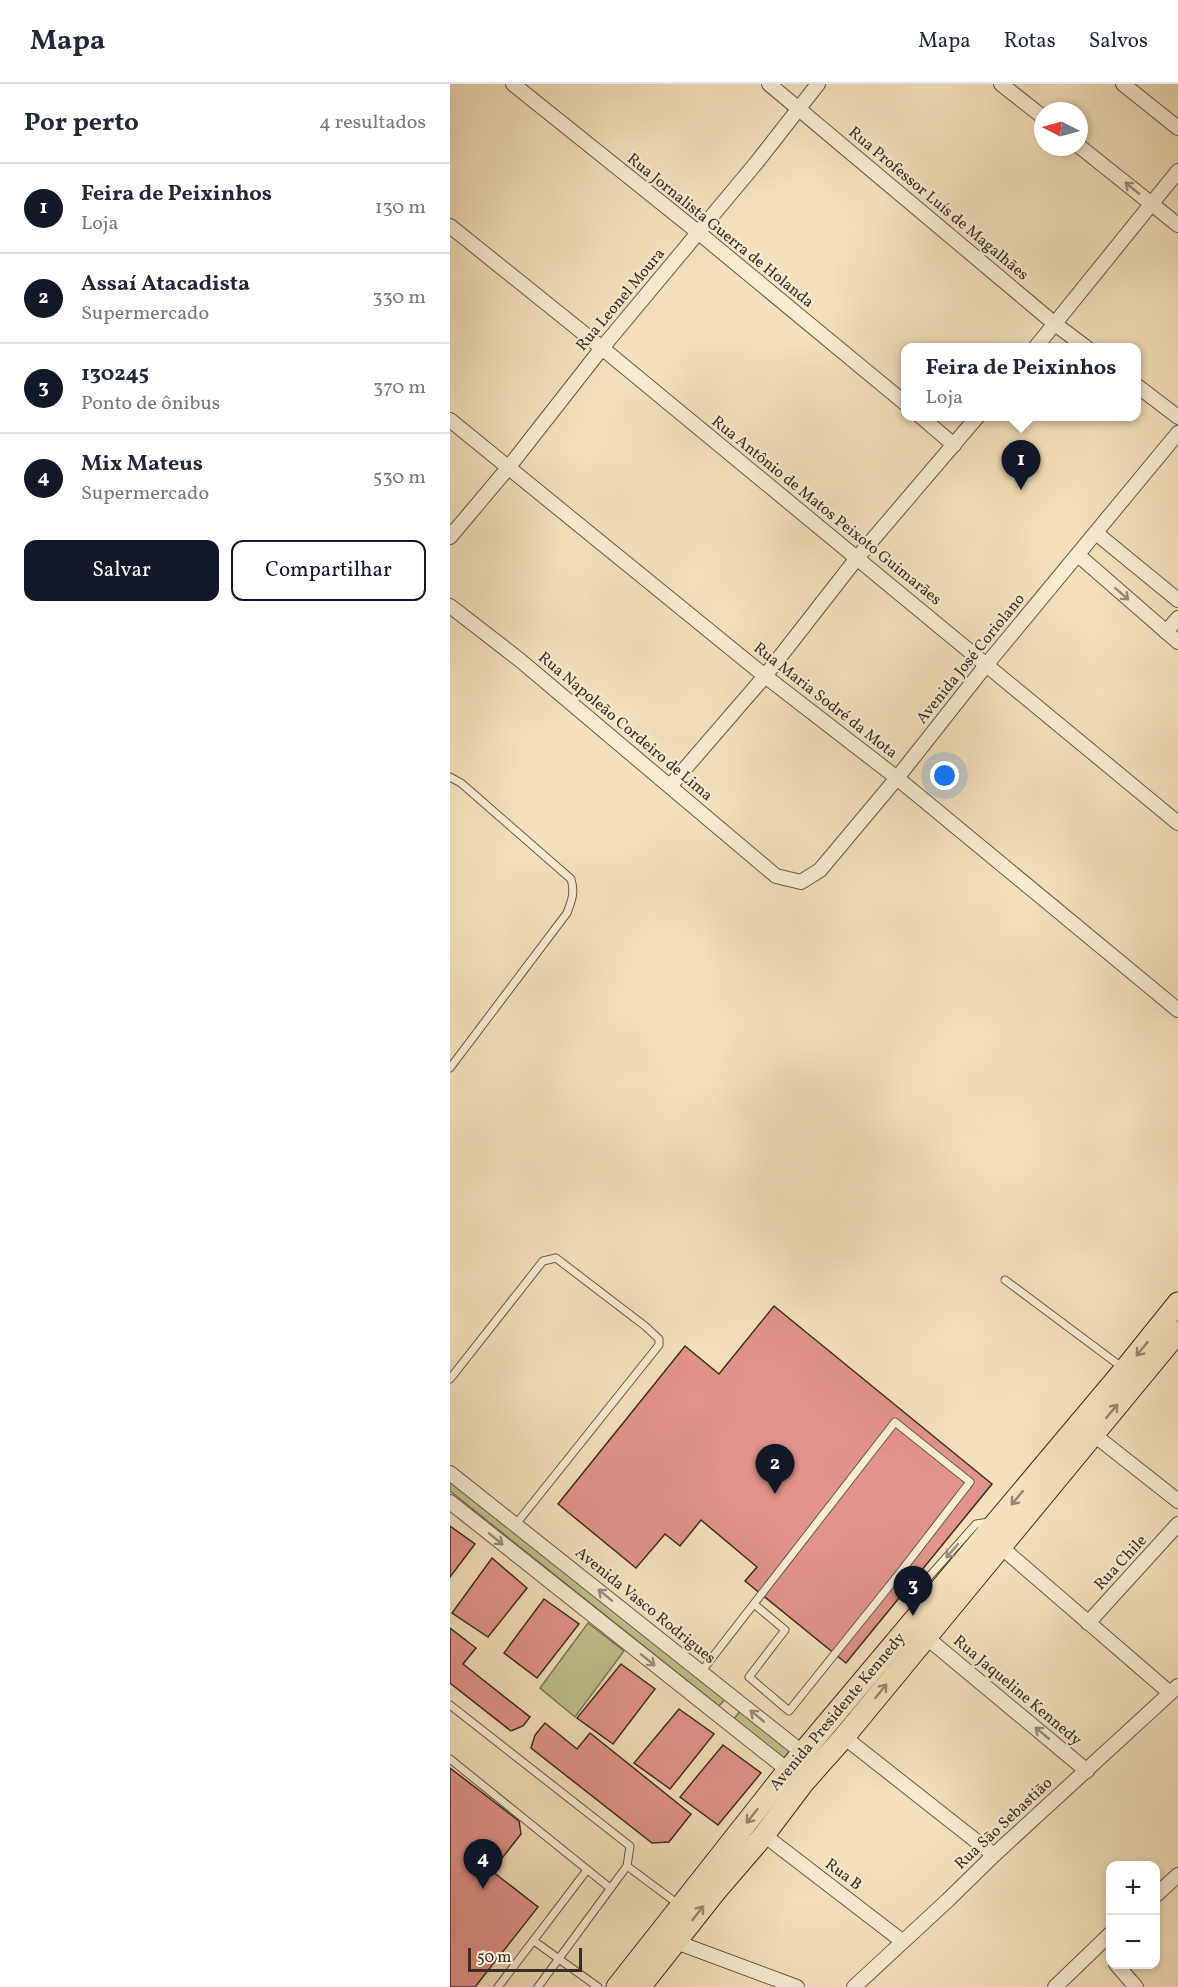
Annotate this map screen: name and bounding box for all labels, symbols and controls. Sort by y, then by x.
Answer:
text: Mapa [30,22,105,61]
text: Mapa [918,27,971,56]
text: Rotas [1004,27,1056,56]
text: Salvos [1089,27,1148,56]
north arrow [1034,102,1088,156]
text: Por perto [24,105,139,141]
text: 4 resultados [319,109,426,137]
street label: Rua Professor Luís de Magalhães [843,122,1033,286]
street label: Rua Jornalista Guerra de Holanda [622,149,818,313]
text: Feira de Peixinhos [81,179,272,210]
one-way arrow [1125,182,1141,195]
text: 1 [39,194,48,222]
text: 130 m [375,194,426,222]
text: Loja [81,210,118,238]
street label: Rua Leonel Moura [571,244,671,356]
text: Assaí Atacadista [81,269,250,300]
text: 2 [38,284,49,312]
text: 330 m [372,284,426,312]
text: Supermercado [81,300,209,328]
popup [901,343,1141,421]
text: Feira de Peixinhos [926,353,1116,384]
text: 130245 [81,359,149,390]
text: 3 [38,374,49,402]
text: 370 m [373,374,426,402]
text: Loja [926,384,963,412]
text: Ponto de ônibus [81,390,220,418]
street label: Rua Antônio de Matos Peixoto Guimarães [706,411,946,611]
pin: 1 [1002,440,1040,490]
text: Mix Mateus [81,449,203,480]
text: 4 [37,464,50,492]
text: 530 m [373,464,426,492]
text: Supermercado [81,480,209,508]
button: Salvar [24,540,219,601]
button: Compartilhar [231,540,426,601]
one-way arrow [1114,587,1129,601]
street label: Avenida José Coriolano [912,589,1030,729]
street label: Rua Maria Sodré da Mota [748,638,902,764]
street label: Rua Napoleão Cordeiro de Lima [533,647,717,807]
your location [930,761,959,790]
one-way arrow [1135,1340,1148,1356]
one-way arrow [1105,1404,1119,1419]
pin: 2 [756,1444,794,1494]
one-way arrow [1010,1490,1024,1505]
street label: Rua Chile [1090,1531,1152,1595]
one-way arrow [487,1532,503,1545]
street label: Avenida Vasco Rodrigues [570,1542,720,1670]
one-way arrow [946,1543,959,1559]
pin: 3 [894,1566,932,1616]
one-way arrow [597,1588,613,1601]
street label: Avenida Presidente Kennedy [765,1628,911,1796]
street label: Rua Jaqueline Kennedy [948,1631,1086,1752]
one-way arrow [640,1654,656,1667]
one-way arrow [875,1683,888,1699]
one-way arrow [749,1709,765,1722]
one-way arrow [1034,1727,1050,1740]
street label: Rua São Sebastião [950,1773,1058,1875]
one-way arrow [745,1808,758,1824]
pin: 4 [464,1840,502,1889]
street label: Rua B [820,1854,866,1896]
map controls [1106,1861,1160,1969]
button: + [1106,1861,1160,1915]
one-way arrow [692,1905,705,1921]
button: − [1106,1915,1160,1969]
scale bar [468,1945,582,1972]
text: 50 m [477,1947,511,1969]

